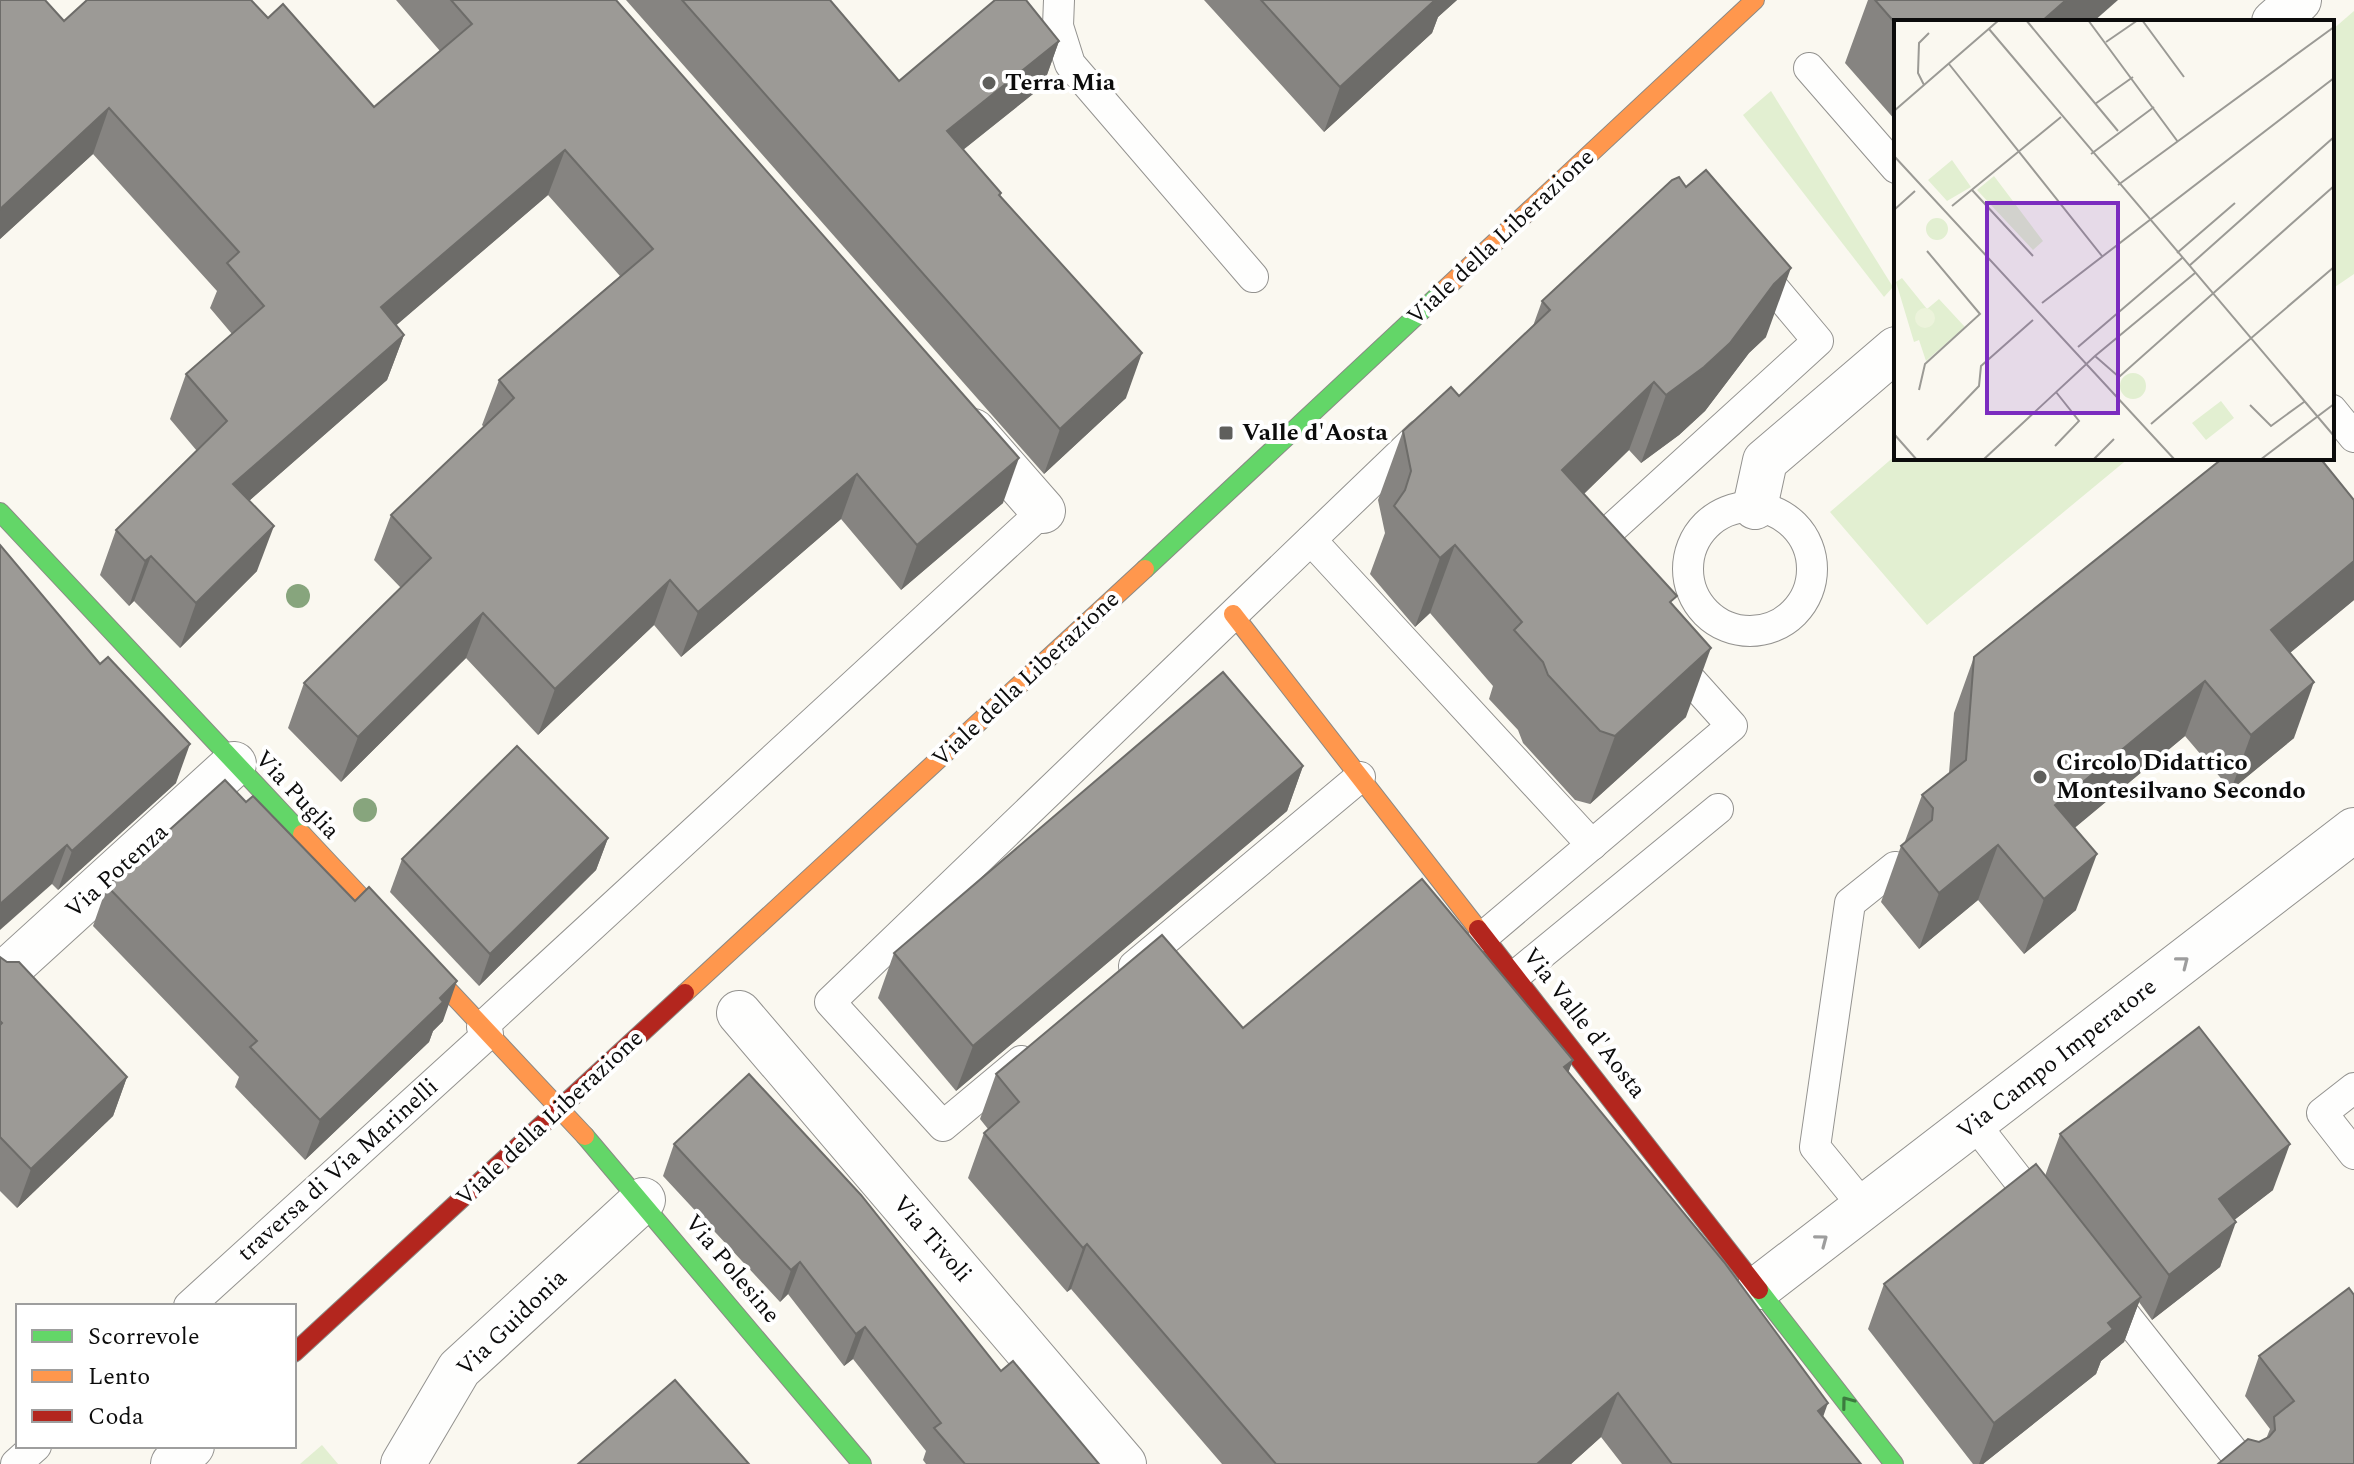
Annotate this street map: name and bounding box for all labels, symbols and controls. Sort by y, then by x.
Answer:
inset map [1894,20,2334,460]
place label: Terra Mia [1005,65,1116,101]
marker: Terra Mia [980,74,998,92]
street label: Viale della Liberazione [1399,140,1603,334]
place label: Valle d'Aosta [1242,415,1388,451]
marker: Valle d'Aosta [1217,424,1235,442]
street label: Viale della Liberazione [924,582,1128,776]
street label: Via Puglia [246,742,348,848]
place label: Circolo Didattico Montesilvano Secondo [2056,745,2306,809]
marker: Circolo Didattico Montesilvano Secondo [2031,768,2049,786]
street label: Via Potenza [57,815,177,927]
street label: Via Valle d'Aosta [1513,940,1655,1106]
one-way arrow [2174,957,2189,971]
street label: Via Campo Imperatore [1949,969,2165,1149]
street label: Viale della Liberazione [448,1021,652,1215]
street label: traversa di Via Marinelli [229,1070,447,1270]
street label: Via Tivoli [884,1187,980,1291]
street label: Via Polesine [675,1207,789,1331]
one-way arrow [1813,1236,1827,1250]
street label: Via Guidonia [448,1261,576,1385]
legend [16,1304,296,1448]
text: Scorrevole [88,1319,200,1355]
text: Lento [88,1359,150,1395]
one-way arrow [1842,1396,1856,1411]
text: Coda [88,1399,144,1435]

